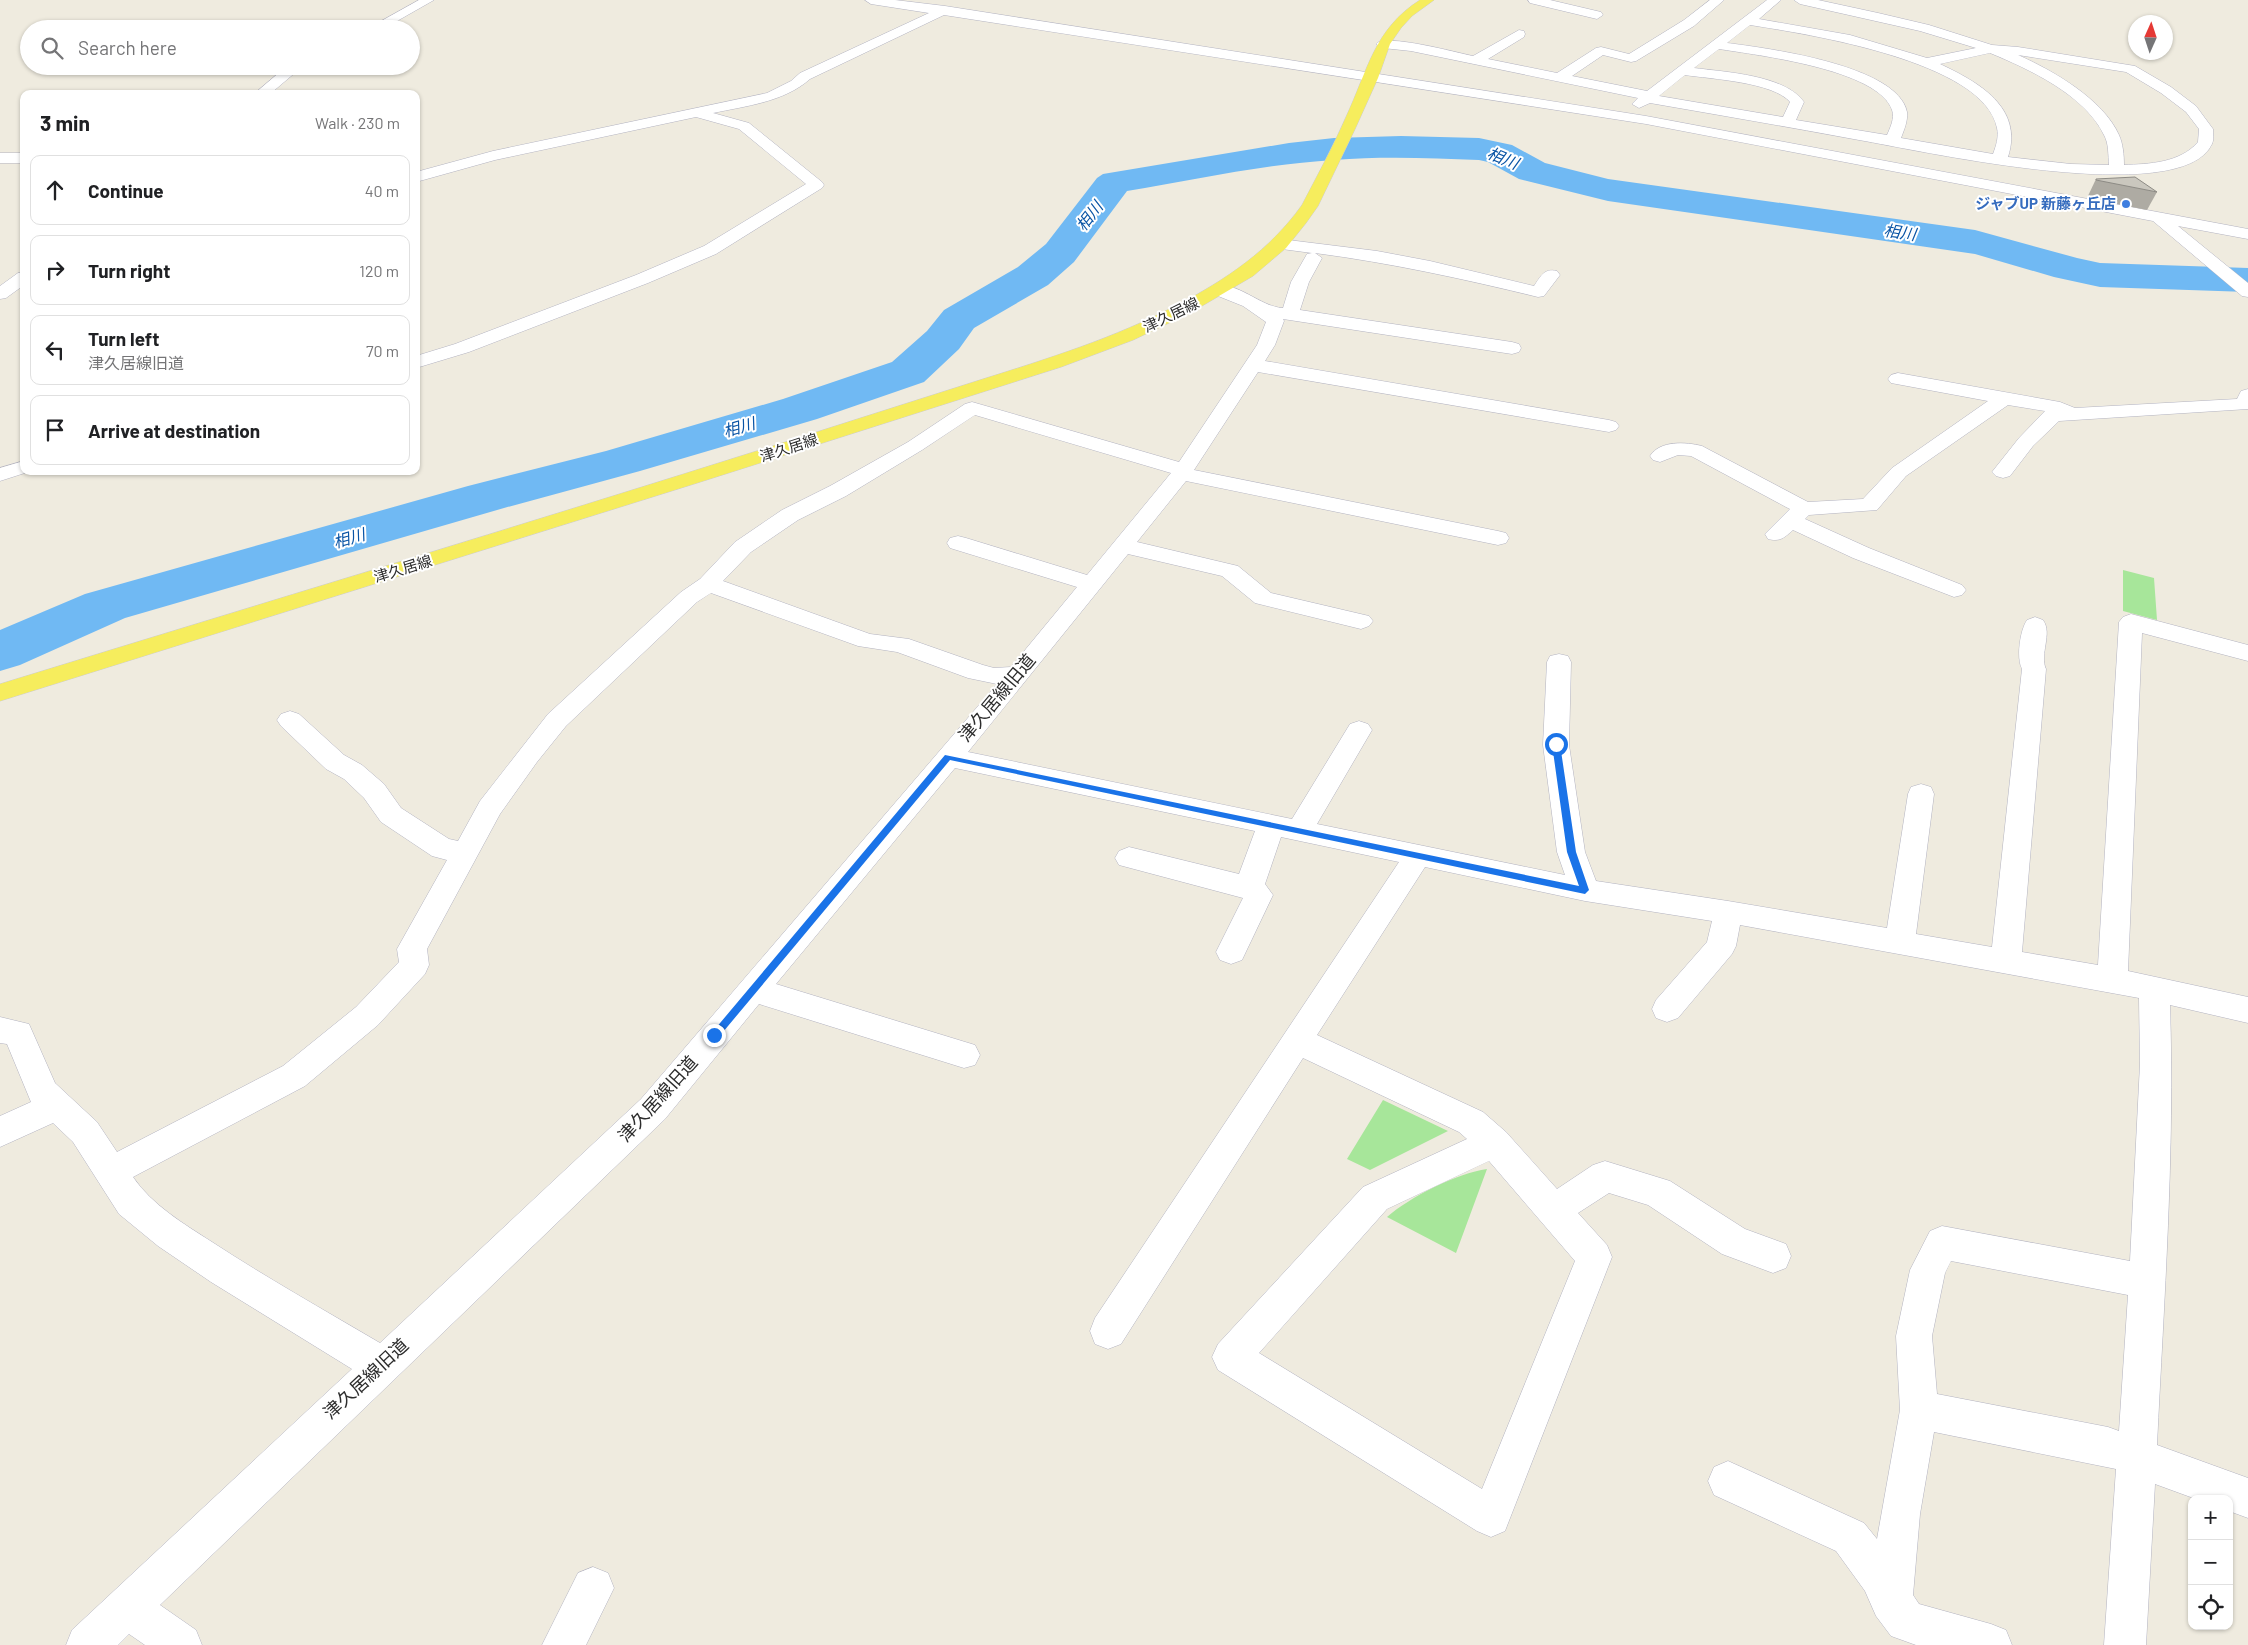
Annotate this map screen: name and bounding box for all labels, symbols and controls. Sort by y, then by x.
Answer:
north arrow [2128,15,2173,60]
search box [20,20,420,75]
icon: search [38,34,66,62]
text: Search here [78,36,177,59]
text: 3 min [40,110,90,135]
text: Walk · 230 m [315,113,400,132]
water label: 相川 [1485,143,1523,173]
icon: ahead [41,176,69,204]
text: Continue [88,179,164,202]
text: 40 m [365,181,399,200]
place label: ジャブUP 新藤ヶ丘店 [1975,194,2116,212]
water label: 相川 [1071,196,1107,234]
marker: ジャブUP 新藤ヶ丘店 [2120,198,2132,210]
water label: 相川 [1883,220,1919,243]
icon: right [41,256,69,284]
text: Turn right [88,259,170,282]
text: 120 m [359,261,399,280]
street label: 津久居線 [1140,293,1201,335]
text: Turn left [88,327,159,350]
icon: left [41,336,69,364]
text: 70 m [366,341,399,360]
text: 津久居線旧道 [88,353,184,372]
water label: 相川 [721,412,759,440]
icon: arrive [41,416,69,444]
text: Arrive at destination [88,419,260,442]
street label: 津久居線 [757,429,820,465]
water label: 相川 [331,523,369,551]
street label: 津久居線 [371,551,434,585]
street label: 津久居線旧道 [953,649,1039,746]
route start [1545,733,1568,756]
route end [703,1024,726,1047]
street label: 津久居線旧道 [613,1051,702,1146]
street label: 津久居線旧道 [318,1333,412,1423]
map controls [2188,1495,2233,1630]
button: + [2188,1495,2233,1540]
button: − [2188,1540,2233,1585]
button: locate [2188,1585,2233,1630]

